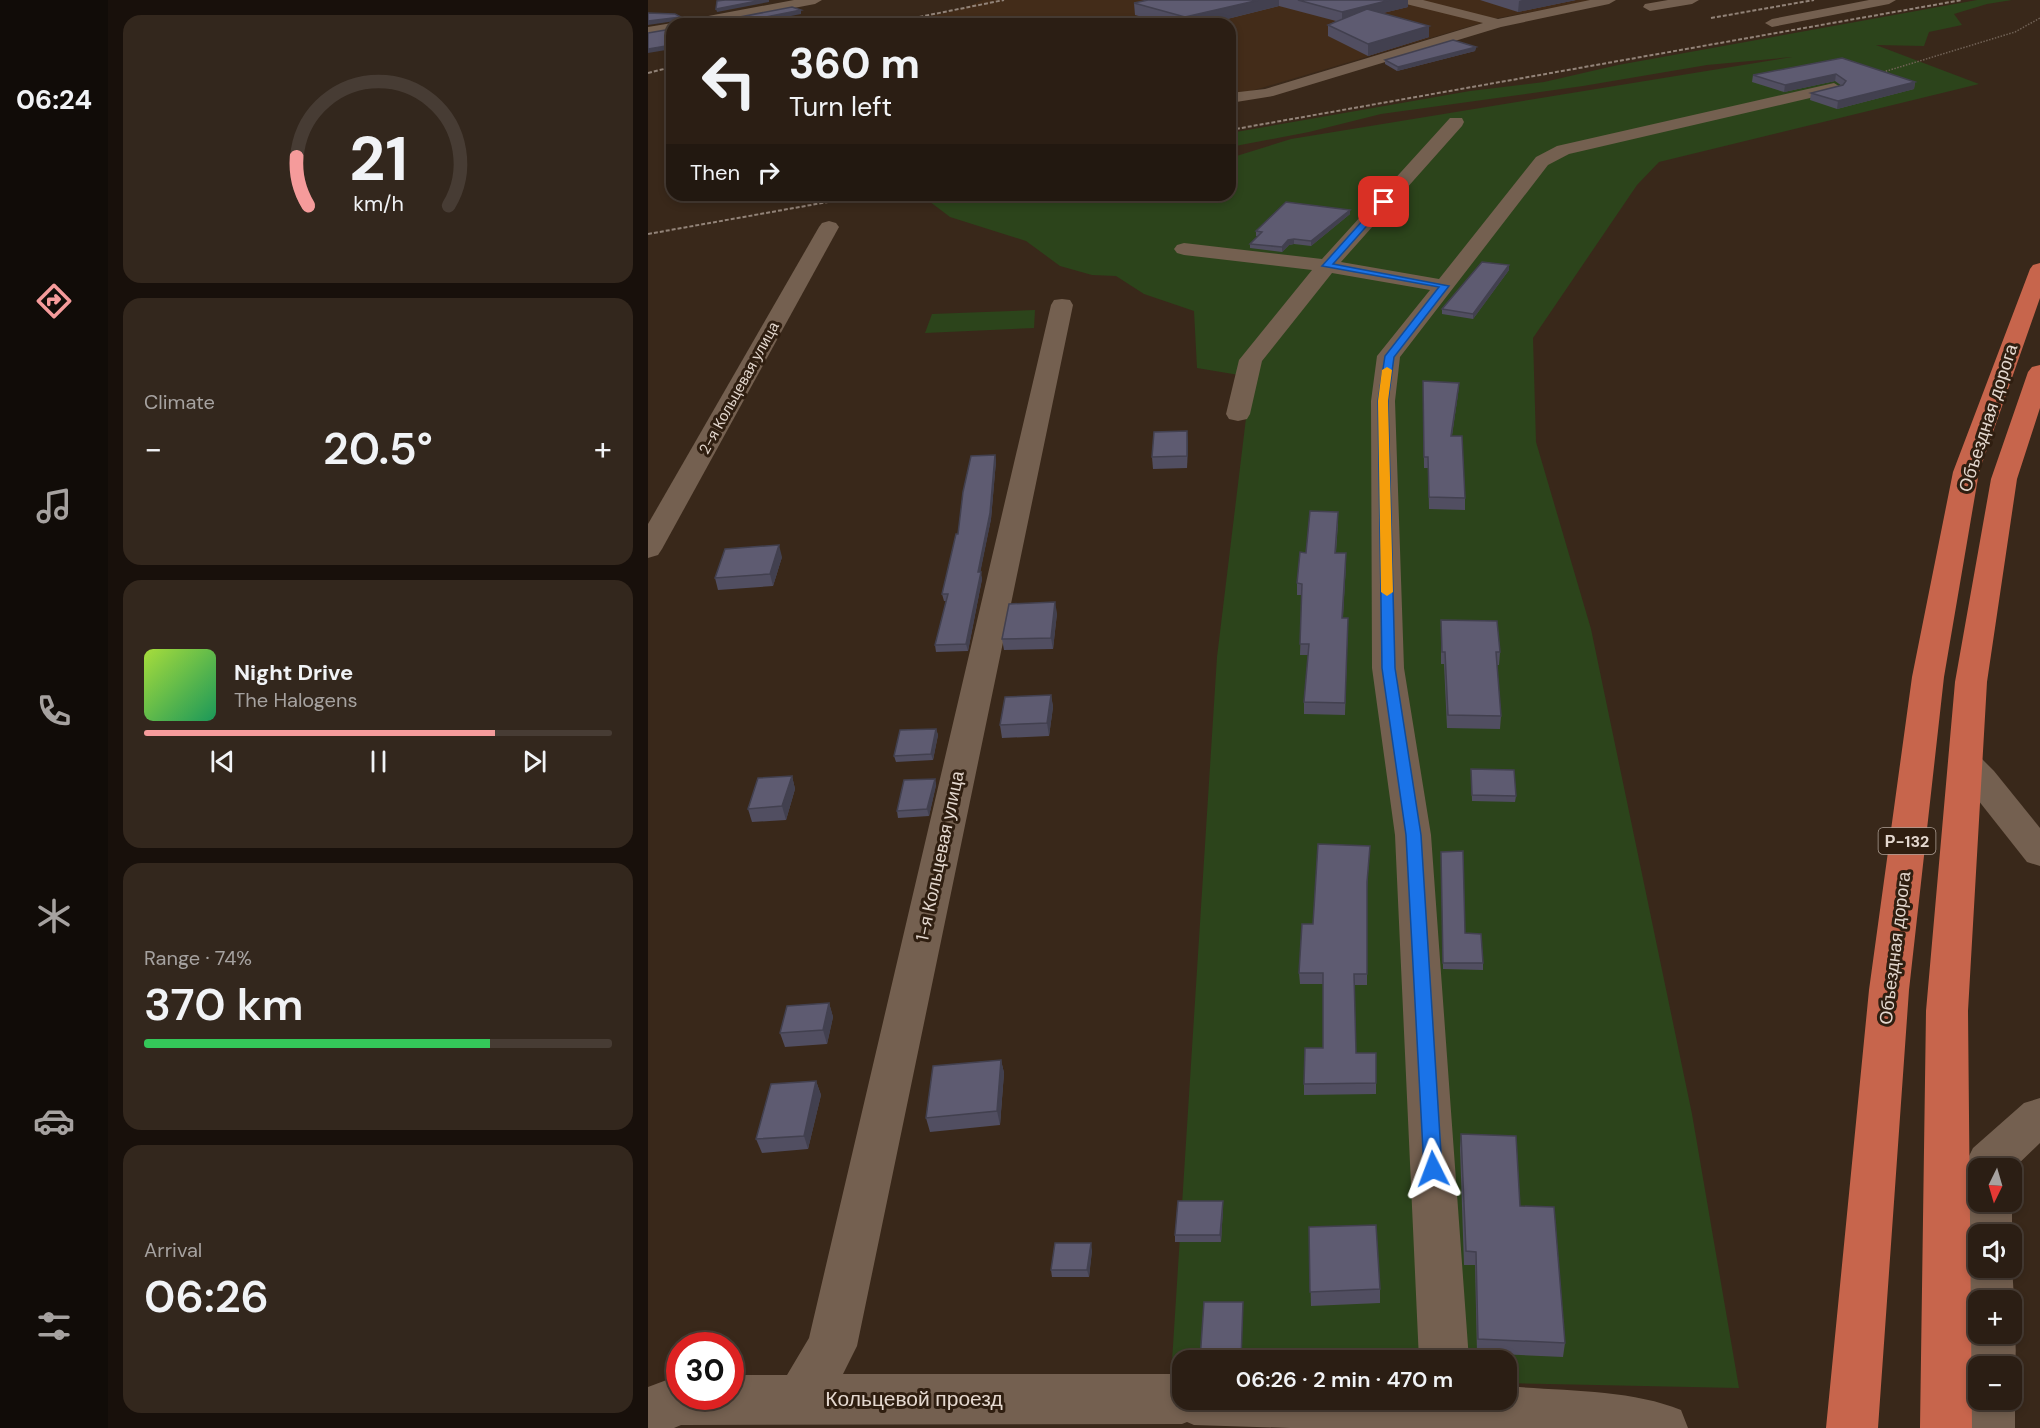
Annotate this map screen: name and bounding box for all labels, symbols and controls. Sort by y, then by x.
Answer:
text: 360 m [789,36,920,91]
icon: left [690,42,768,120]
text: 06:24 [16,82,92,117]
text: Turn left [789,89,892,124]
text: 21 [349,118,407,199]
icon: right [752,156,785,189]
text: Then [690,158,740,187]
pin [1358,176,1409,227]
icon: arrive [1367,185,1400,218]
text: km/h [353,190,403,218]
icon: directions [33,280,75,322]
street label: 2-я Кольцевая улица [694,318,784,458]
street label: Объездная дорога [1953,340,2024,495]
text: Climate [144,389,215,415]
text: 20.5° [323,419,433,478]
text: − [144,427,162,470]
text: + [594,427,612,470]
icon: music [33,485,75,527]
text: Night Drive [234,658,353,687]
text: The Halogens [234,687,357,713]
icon: phone [33,690,75,732]
icon: previous [206,745,239,778]
icon: pause [362,745,395,778]
icon: next [518,745,551,778]
street label: 1-я Кольцевая улица [910,768,970,943]
road number: Р-132 [1878,828,1936,854]
street label: Объездная дорога [1874,869,1916,1026]
icon: climate [33,895,75,937]
text: Range · 74% [144,945,252,971]
text: 370 km [144,975,303,1034]
icon: car [33,1100,75,1142]
position arrow [1401,1137,1465,1201]
north arrow [1968,1158,2022,1212]
map controls [1968,1158,2022,1410]
button: sound [1968,1224,2022,1278]
text: Arrival [144,1237,202,1263]
text: 06:26 [144,1267,269,1326]
button: + [1968,1290,2022,1344]
icon: filters [33,1305,75,1347]
speed limit sign: 30 [666,1332,744,1410]
button: − [1968,1356,2022,1410]
text: 06:26 · 2 min · 470 m [1236,1365,1453,1394]
street label: Кольцевой проезд [825,1385,1003,1413]

